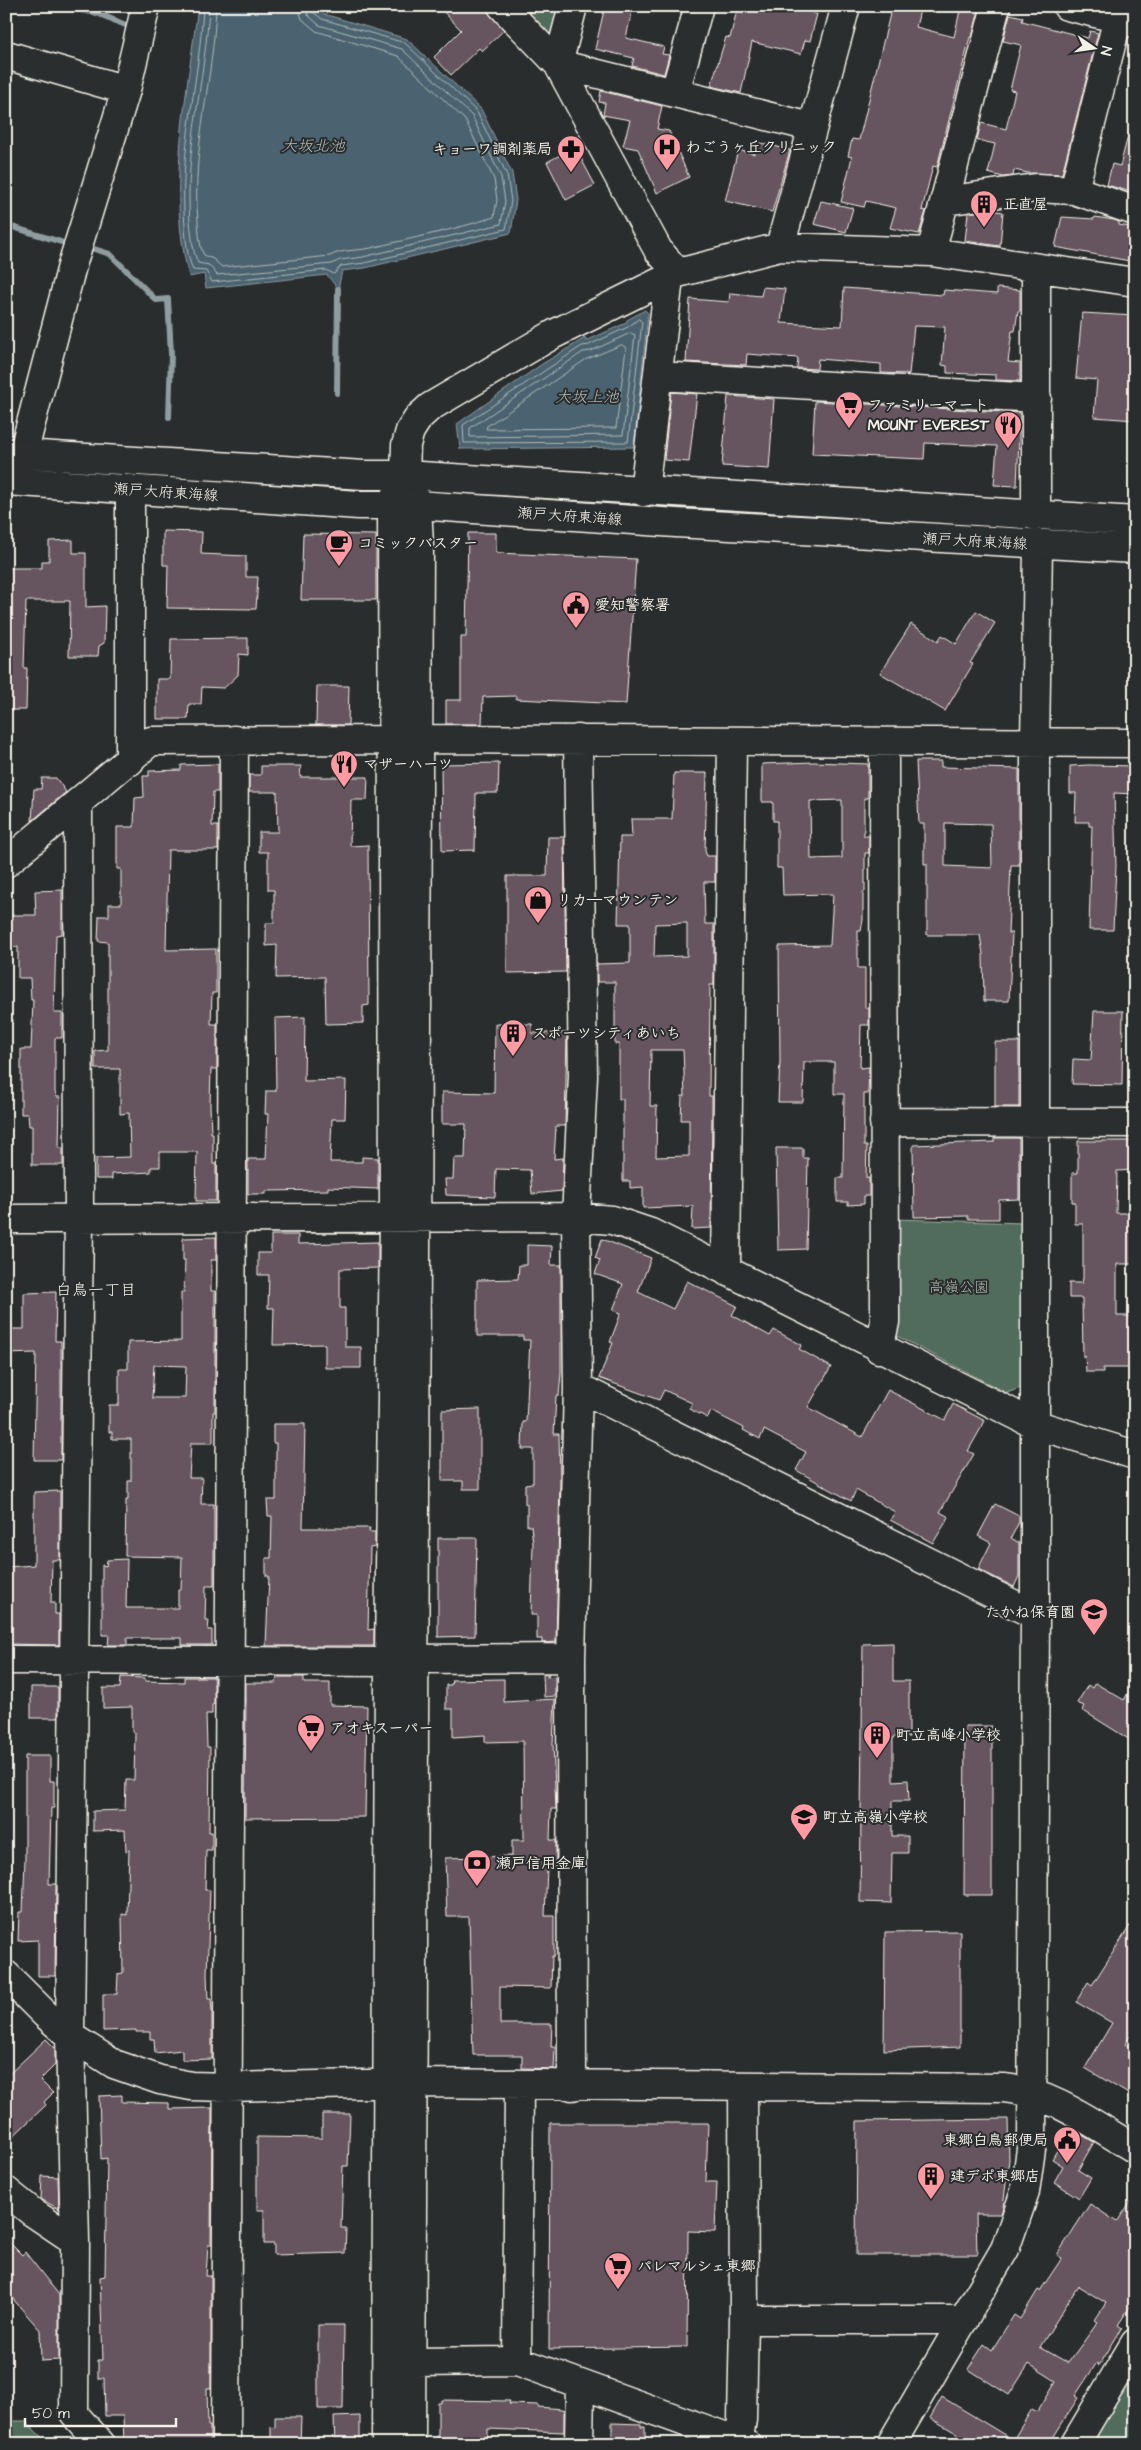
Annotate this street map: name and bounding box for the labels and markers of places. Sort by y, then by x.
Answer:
hospital icon: わごうヶ丘クリニック [652,132,682,171]
pharmacy icon: キョーワ調剤薬局 [556,134,586,173]
place label: わごうヶ丘クリニック [686,137,837,158]
place label: キョーワ調剤薬局 [433,139,552,160]
building icon: 正直屋 [969,189,999,228]
place label: 正直屋 [1003,194,1048,215]
supermarket icon: ファミリーマート [834,390,864,429]
place label: ファミリーマート [868,395,989,416]
restaurant icon: MOUNT EVEREST [993,410,1023,449]
place label: MOUNT EVEREST [868,415,990,436]
cafe icon: コミックバスター [324,528,354,567]
place label: コミックバスター [358,533,478,554]
public building icon: 愛知警察署 [561,590,591,629]
place label: 愛知警察署 [595,595,670,616]
restaurant icon: マザーハーツ [329,749,359,788]
place label: マザーハーツ [363,754,453,775]
shop icon: リカ―マウンテン [523,885,553,924]
place label: リカ―マウンテン [557,890,678,911]
building icon: スポーツシティあいち [498,1018,528,1057]
place label: スポーツシティあいち [532,1023,681,1044]
school or university icon: たかね保育園 [1079,1597,1109,1636]
place label: たかね保育園 [985,1602,1075,1623]
supermarket icon: アオキスーパー [296,1713,326,1752]
place label: アオキスーパー [330,1718,434,1739]
building icon: 町立高峰小学校 [862,1720,892,1759]
place label: 町立高峰小学校 [896,1725,1001,1746]
school or university icon: 町立高嶺小学校 [789,1802,819,1841]
place label: 町立高嶺小学校 [823,1807,928,1828]
bank icon: 瀬戸信用金庫 [462,1848,492,1887]
place label: 瀬戸信用金庫 [496,1853,586,1874]
public building icon: 東郷白鳥郵便局 [1052,2125,1082,2164]
place label: 東郷白鳥郵便局 [943,2130,1048,2151]
building icon: 建デポ東郷店 [916,2161,946,2200]
place label: 建デポ東郷店 [950,2166,1040,2187]
supermarket icon: パレマルシェ東郷 [603,2251,633,2290]
place label: パレマルシェ東郷 [637,2256,756,2277]

